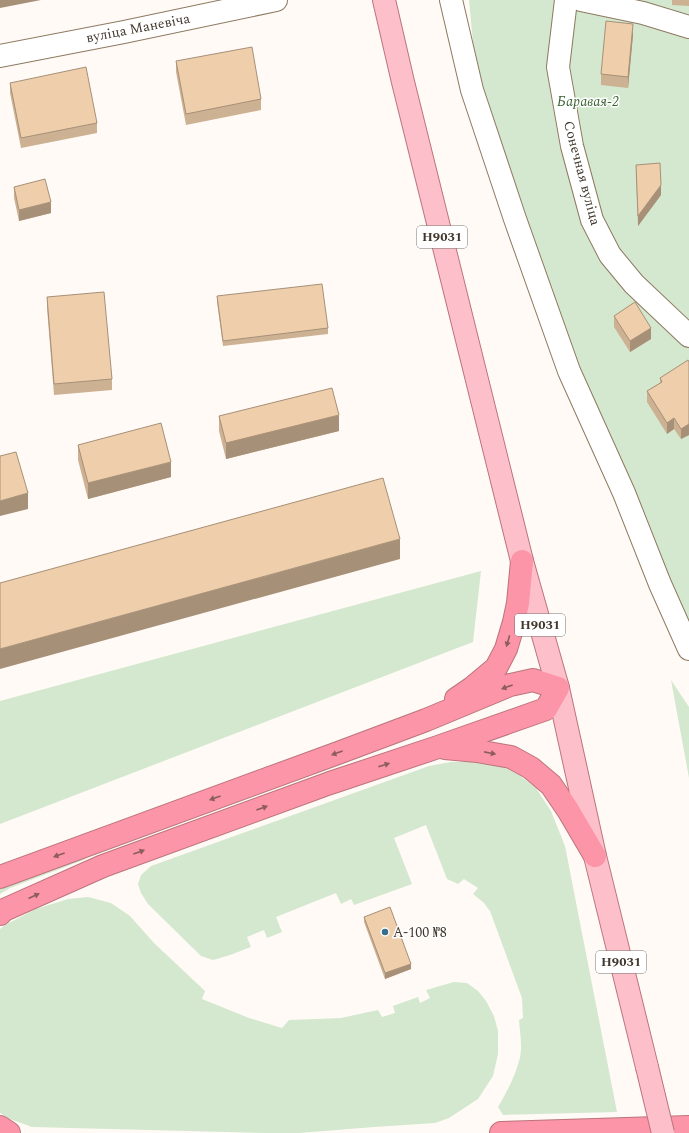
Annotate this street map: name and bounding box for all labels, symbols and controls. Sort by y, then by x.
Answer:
street label: вуліца Маневіча [84,8,192,48]
park label: Баравая-2 [557,91,619,112]
street label: Сонечная вуліца [558,118,606,228]
road number: Н9031 [417,226,467,248]
road number: Н9031 [515,614,565,636]
one-way arrow [505,635,511,647]
one-way arrow [501,684,513,690]
one-way arrow [330,751,342,757]
one-way arrow [484,751,496,757]
one-way arrow [379,762,391,768]
one-way arrow [208,796,220,802]
one-way arrow [256,804,268,810]
one-way arrow [134,849,146,855]
one-way arrow [52,853,64,859]
one-way arrow [29,893,40,899]
place label: А-100 №8 [393,922,447,943]
marker: А-100 №8 [380,927,390,937]
road number: Н9031 [596,951,646,973]

